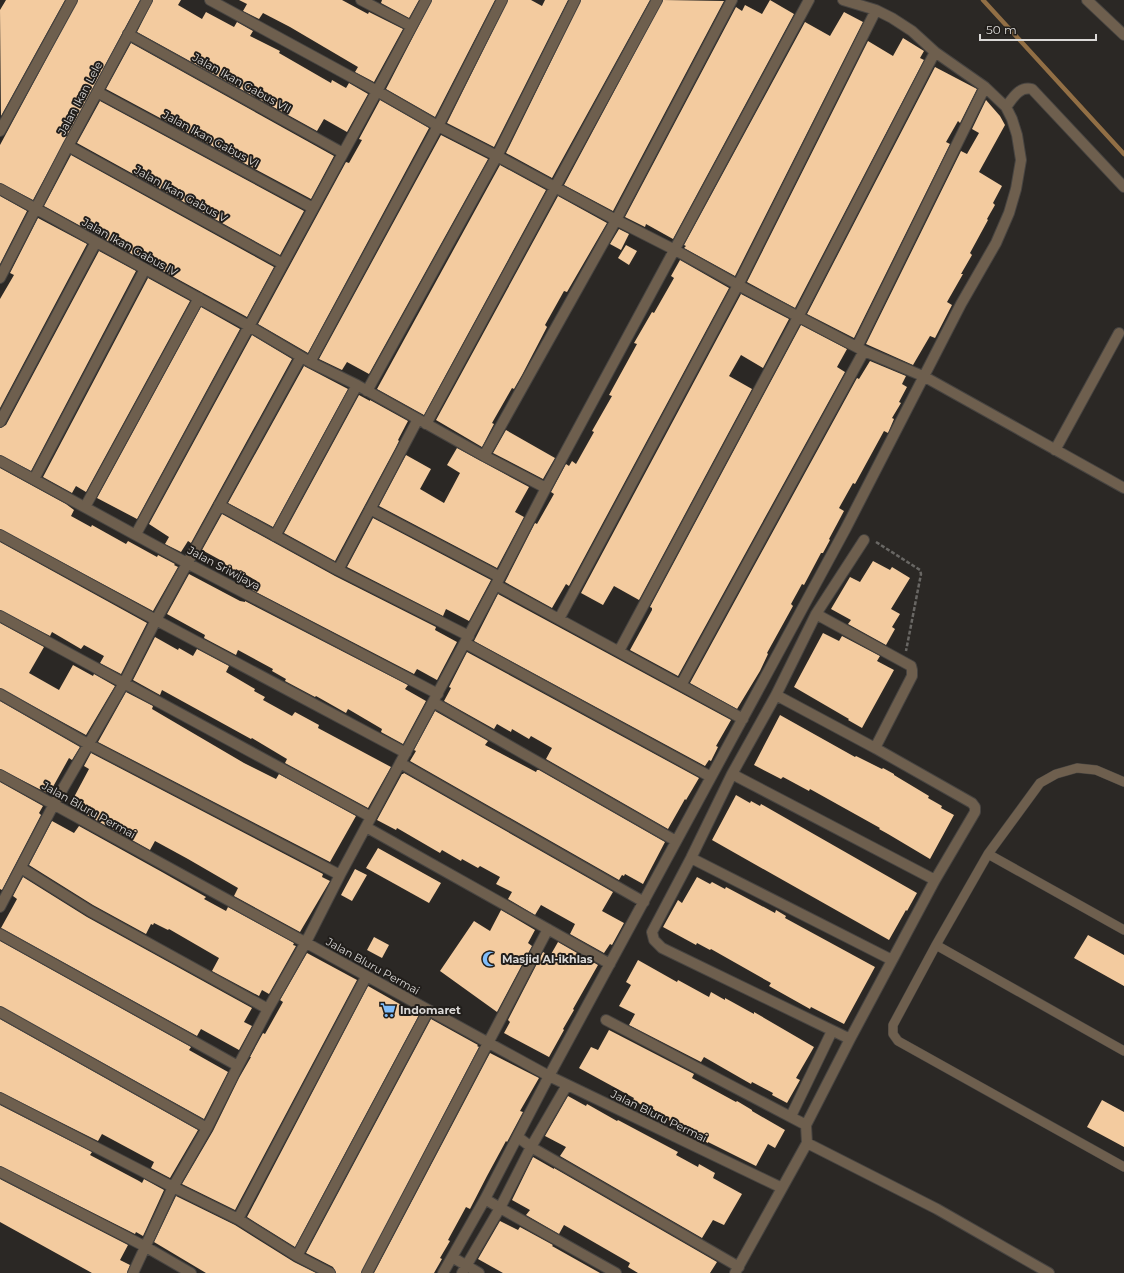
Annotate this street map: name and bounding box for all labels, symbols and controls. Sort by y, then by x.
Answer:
scale bar [980,16,1096,42]
text: 50 m [986,22,1017,37]
street label: Jalan Ikan Gabus VII [189,50,294,116]
street label: Jalan Ikan Lele [54,59,105,138]
street label: Jalan Ikan Gabus VI [159,107,262,170]
street label: Jalan Ikan Gabus V [131,162,230,226]
street label: Jalan Ikan Gabus IV [79,214,181,279]
street label: Jalan Sriwijaya [185,543,263,593]
street label: Jalan Bluru Permai [39,778,138,842]
street label: Jalan Bluru Permai [323,934,422,998]
mosque icon: Masjid Al-ikhlas [481,950,499,968]
place label: Masjid Al-ikhlas [502,952,593,966]
supermarket icon: Indomaret [379,1001,397,1019]
place label: Indomaret [400,1003,461,1017]
street label: Jalan Bluru Permai [608,1086,709,1145]

